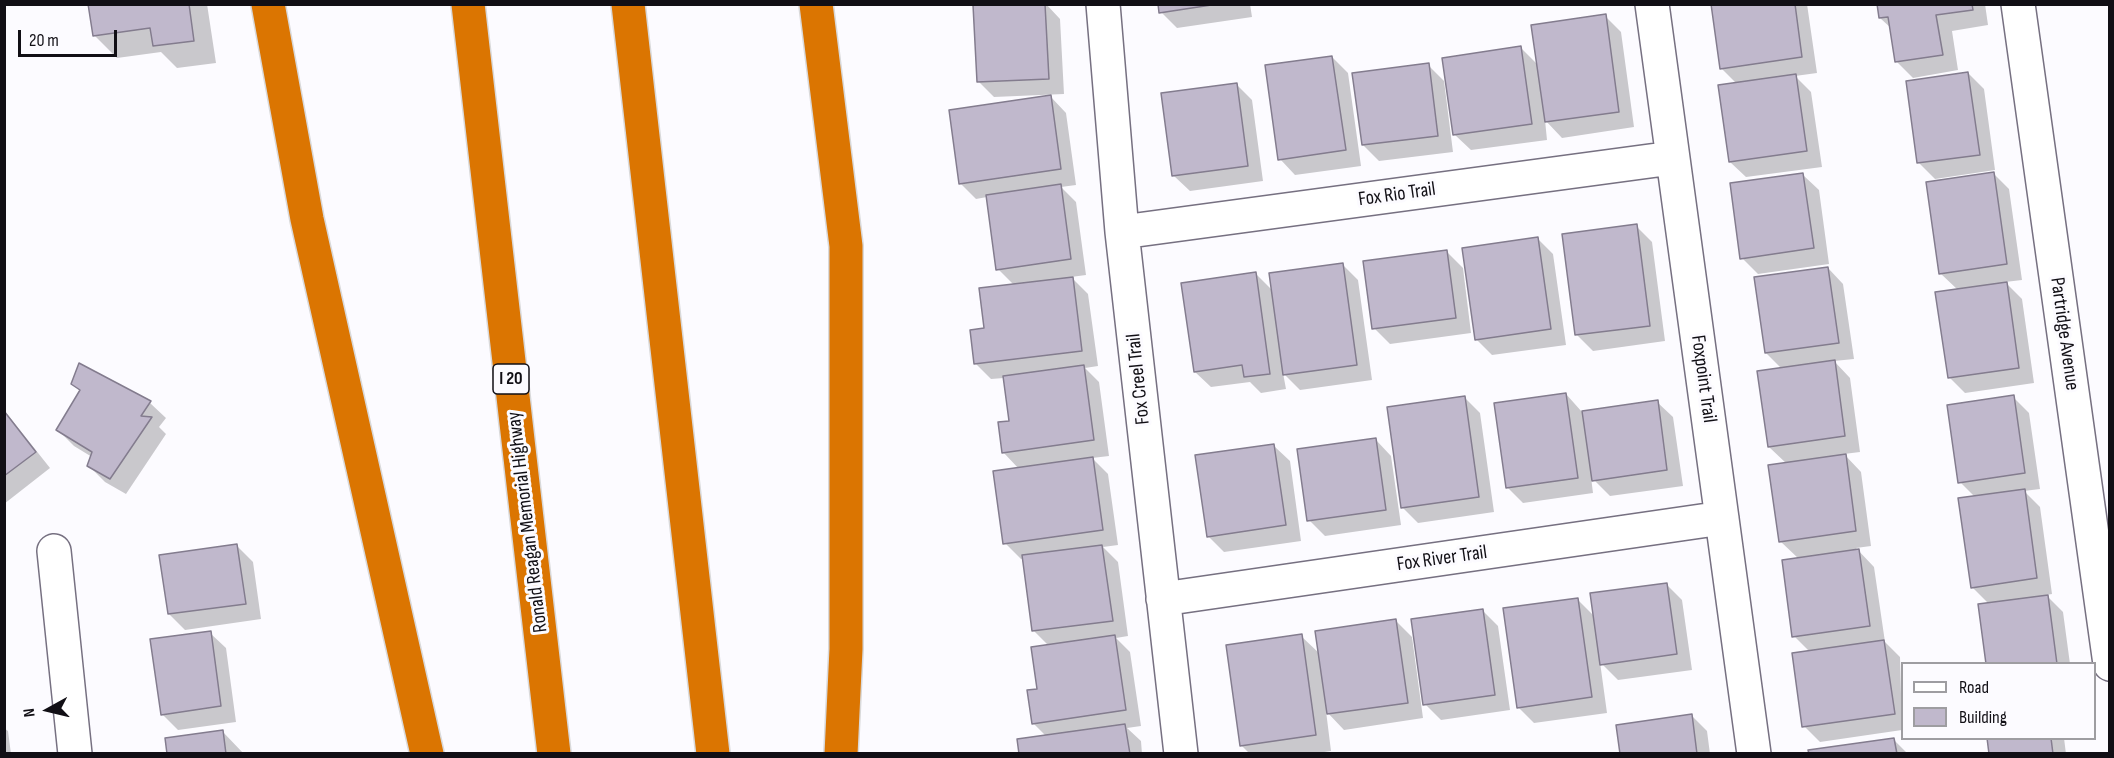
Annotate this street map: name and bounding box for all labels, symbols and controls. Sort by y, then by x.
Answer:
scale bar [21,18,120,56]
text: 20 m [29,30,59,51]
street label: Fox Rio Trail [1357,178,1437,212]
street label: Partridge Avenue [2044,276,2084,392]
street label: Fox Creel Trail [1122,332,1156,426]
street label: Foxpoint Trail [1685,334,1721,424]
road number: I 20 [493,364,529,394]
street label: Ronald Reagan Memorial Highway [503,410,553,634]
street label: Fox River Trail [1395,541,1489,577]
legend [1901,662,2096,740]
text: Road [1959,677,1989,698]
north arrow [18,680,78,740]
text: N [20,707,40,718]
text: Building [1959,707,2007,728]

